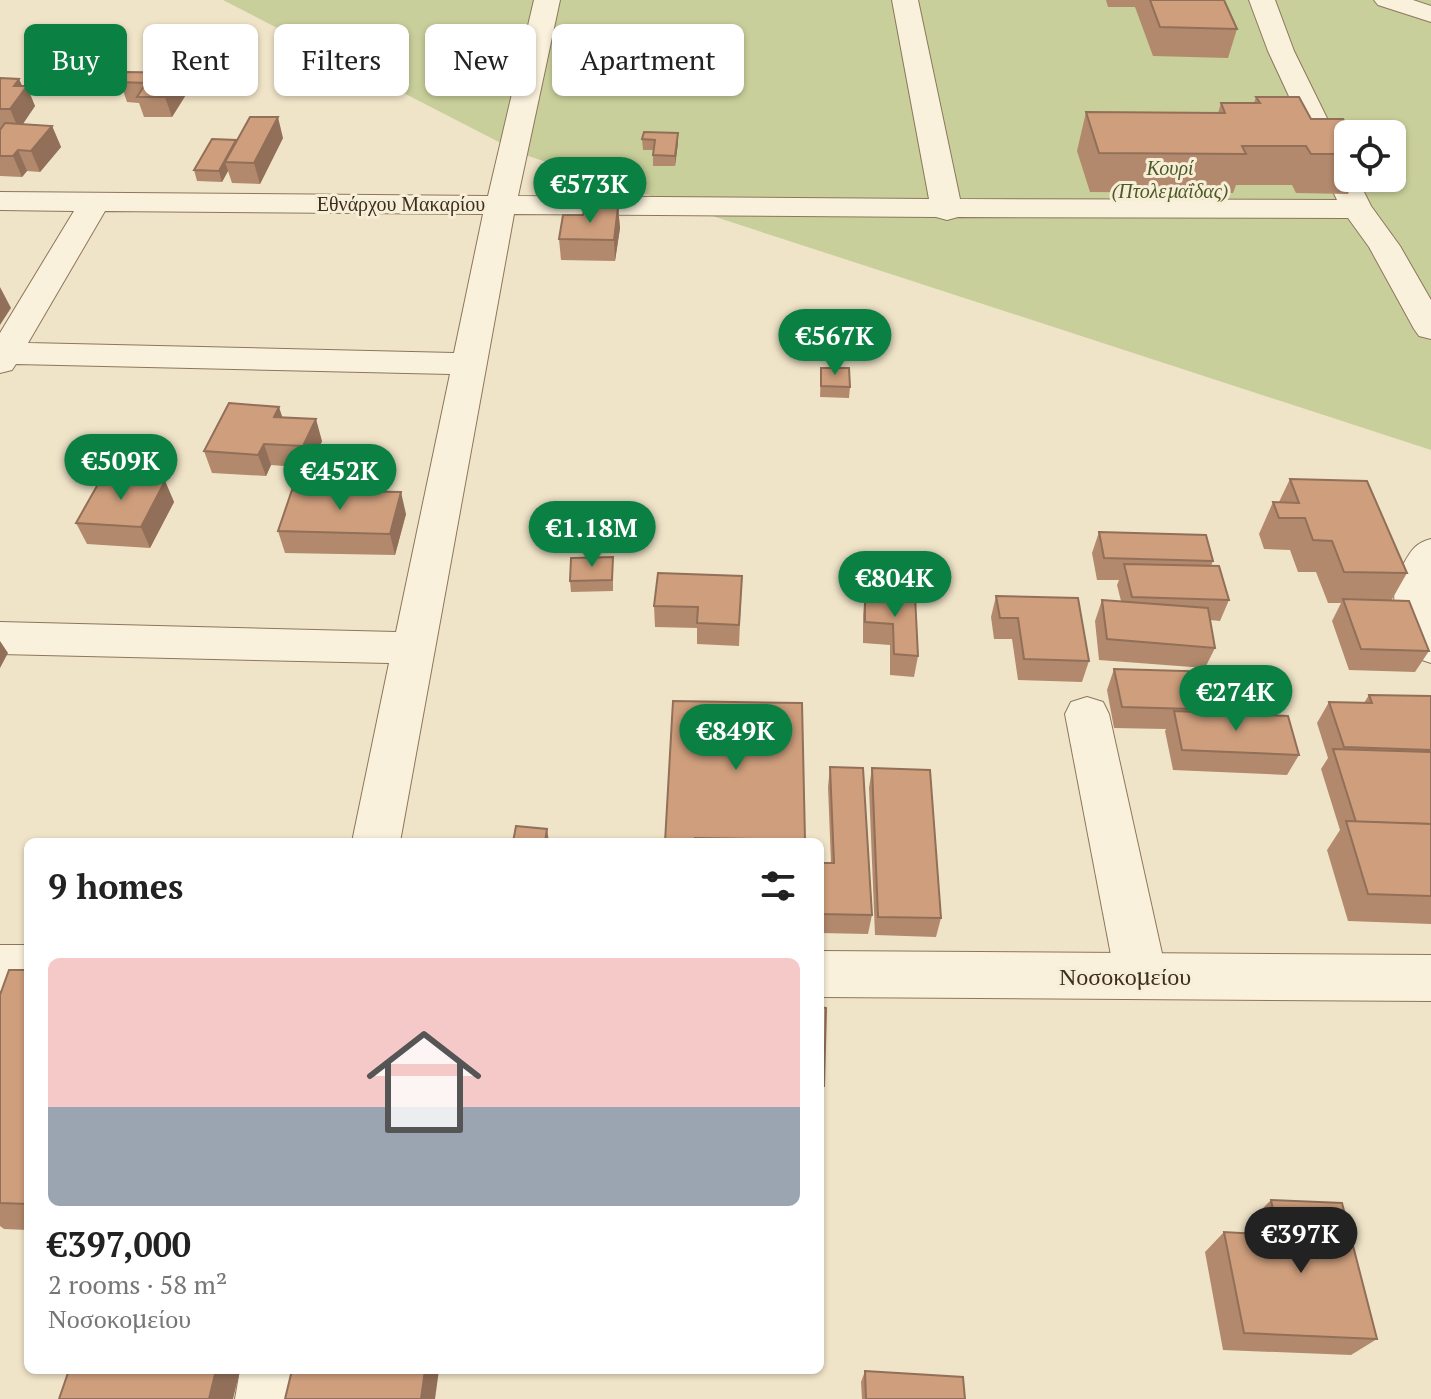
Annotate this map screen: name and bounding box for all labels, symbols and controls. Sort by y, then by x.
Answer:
chip: Buy [24,24,127,96]
chip: Rent [143,24,258,96]
chip: Filters [274,24,409,96]
chip: New [425,24,536,96]
chip: Apartment [552,24,744,96]
map controls [1334,120,1406,192]
button: locate [1334,120,1406,192]
park label: Κουρί (Πτολεμαΐδας) [1111,154,1229,204]
pin: €573K [534,157,646,225]
text: €573K [551,166,629,200]
street label: Εθνάρχου Μακαρίου [317,190,485,217]
pin: €567K [779,309,891,377]
text: €567K [796,318,874,352]
pin: €509K [65,434,177,502]
text: €509K [82,443,160,477]
pin: €452K [284,444,396,512]
text: €452K [301,453,379,487]
pin: €1.18M [527,501,657,569]
text: €1.18M [547,510,637,544]
pin: €804K [839,551,951,619]
text: €804K [856,560,934,594]
pin: €274K [1180,665,1292,733]
text: €274K [1197,674,1275,708]
pin: €849K [680,704,792,772]
text: €849K [697,713,775,747]
text: 9 homes [48,864,183,909]
icon: filters [756,864,800,908]
street label: Νοσοκομείου [1059,960,1191,992]
icon: home [352,1010,496,1154]
pin: €397K [1245,1207,1357,1275]
text: €397K [1262,1216,1340,1250]
text: €397,000 [48,1222,191,1267]
text: 2 rooms · 58 m² [48,1267,227,1301]
text: Νοσοκομείου [48,1301,191,1335]

